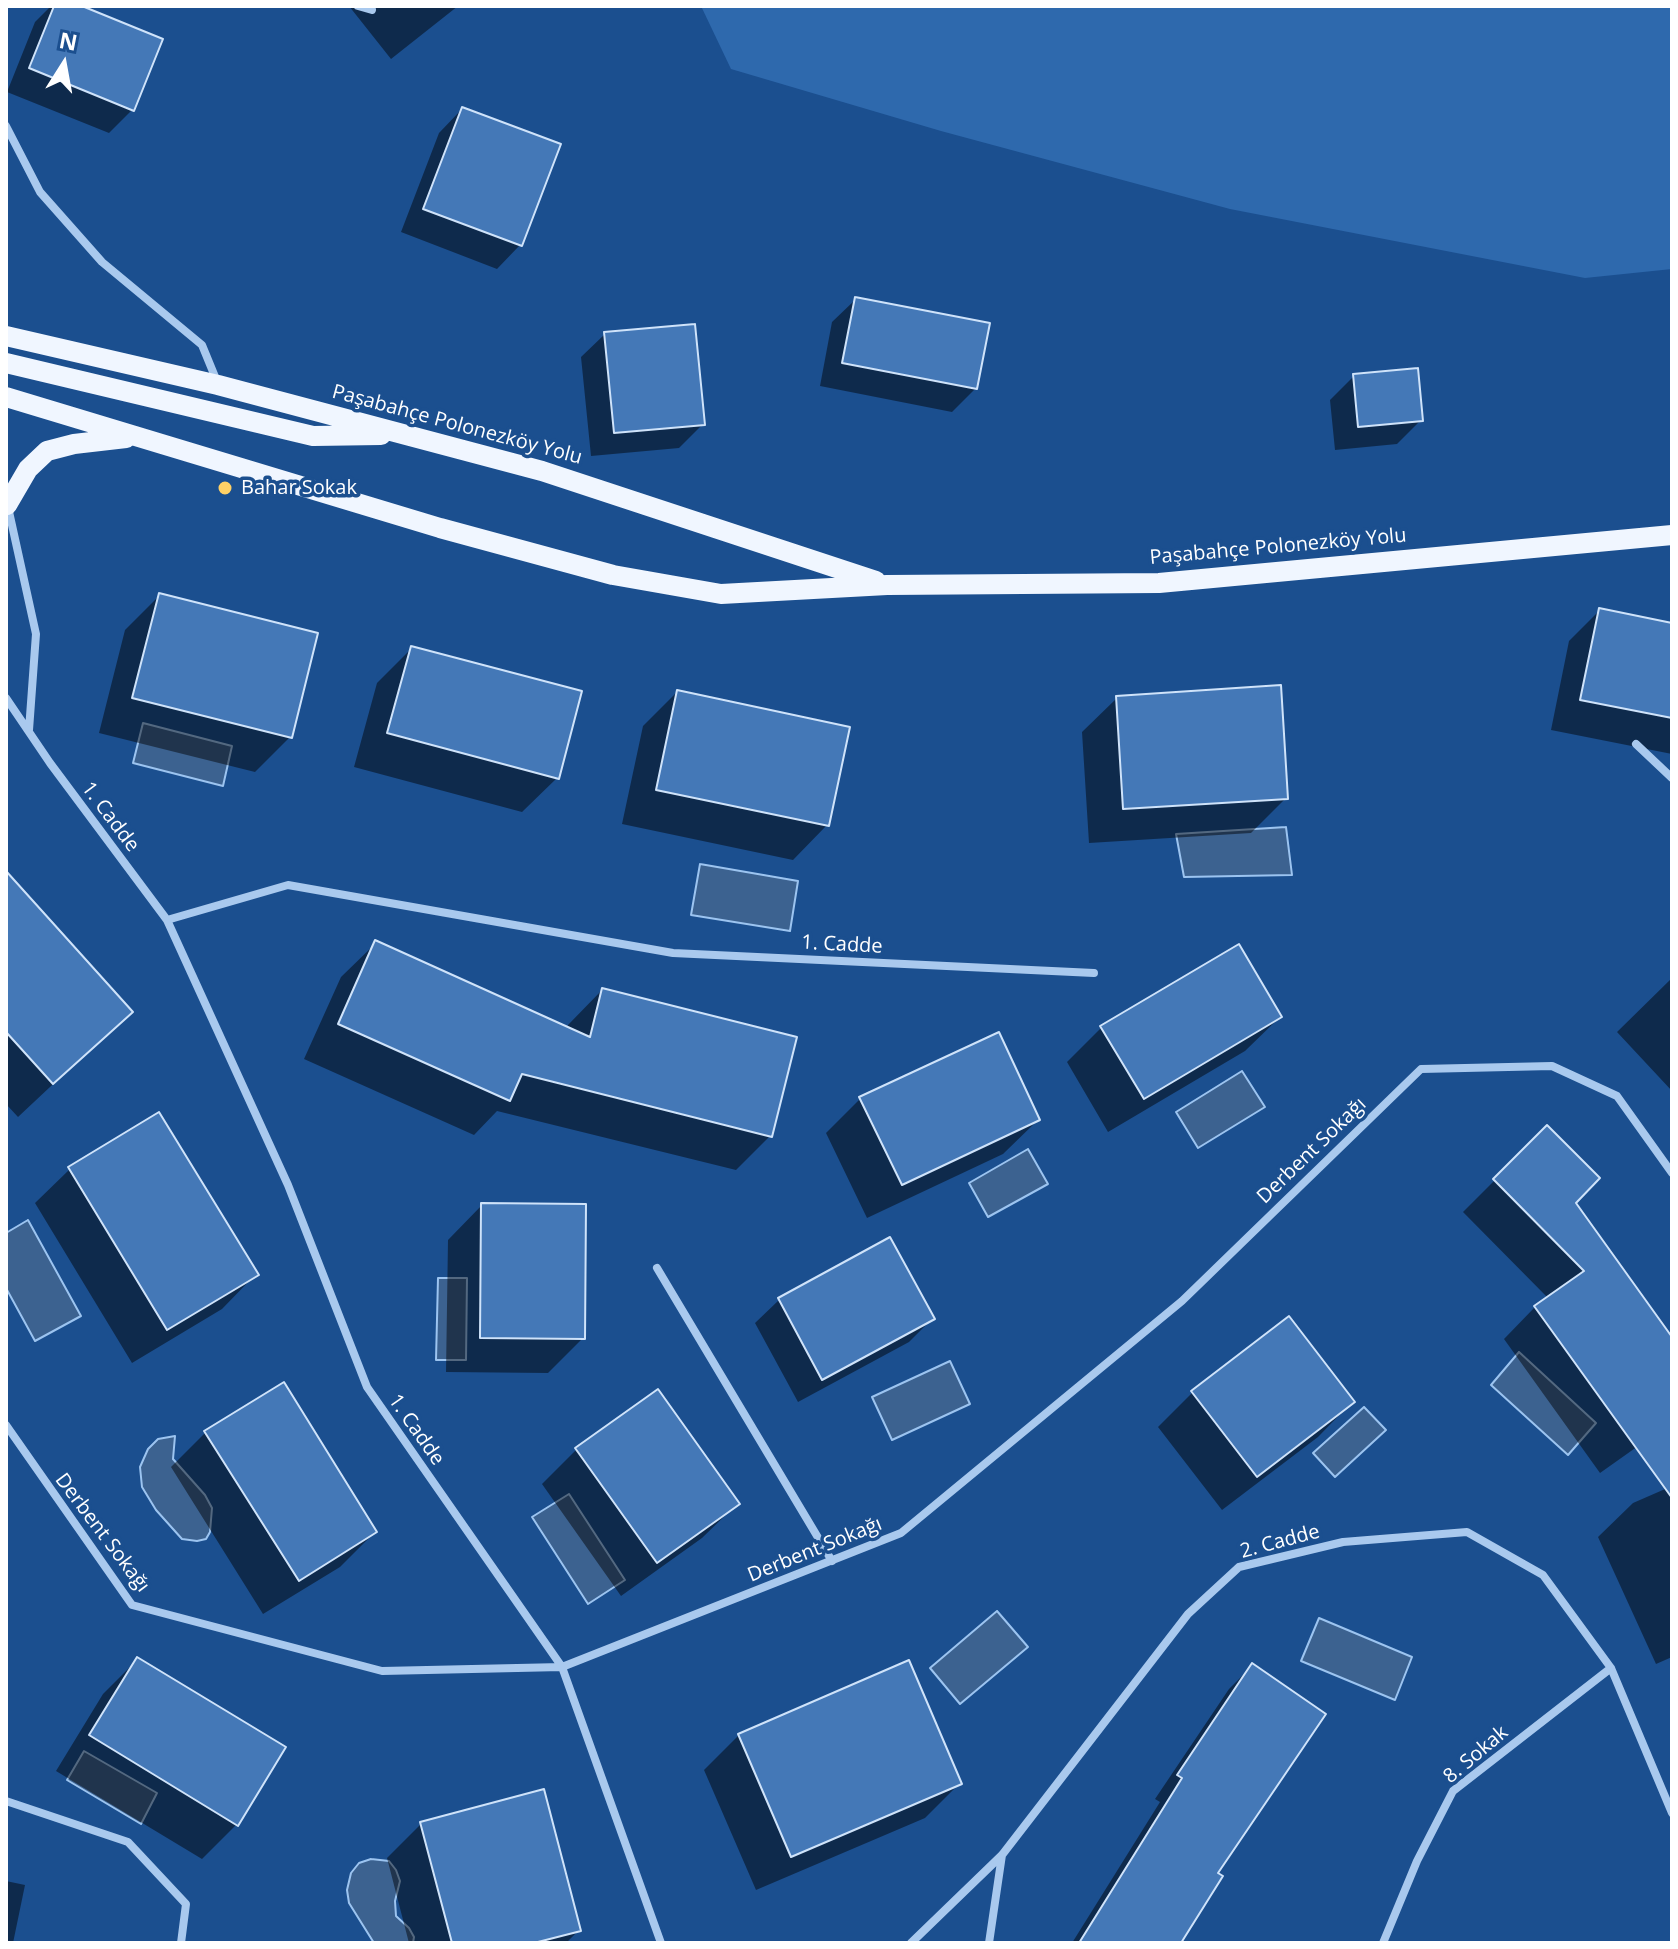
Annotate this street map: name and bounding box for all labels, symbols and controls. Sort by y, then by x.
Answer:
north arrow [24,24,104,104]
text: N [57,24,80,57]
street label: Paşabahçe Polonezköy Yolu [329,380,585,470]
place label: Bahar Sokak [241,476,357,500]
marker: Bahar Sokak [216,479,234,497]
street label: Paşabahçe Polonezköy Yolu [1149,524,1407,570]
street label: 1. Cadde [76,777,144,857]
street label: 1. Cadde [801,931,883,959]
street label: Derbent Sokağı [1252,1093,1372,1209]
street label: 1. Cadde [383,1390,449,1470]
street label: Derbent Sokağı [50,1469,154,1597]
street label: Derbent Sokağı [744,1512,886,1588]
street label: 2. Cadde [1238,1520,1322,1564]
street label: 8. Sokak [1439,1721,1513,1789]

